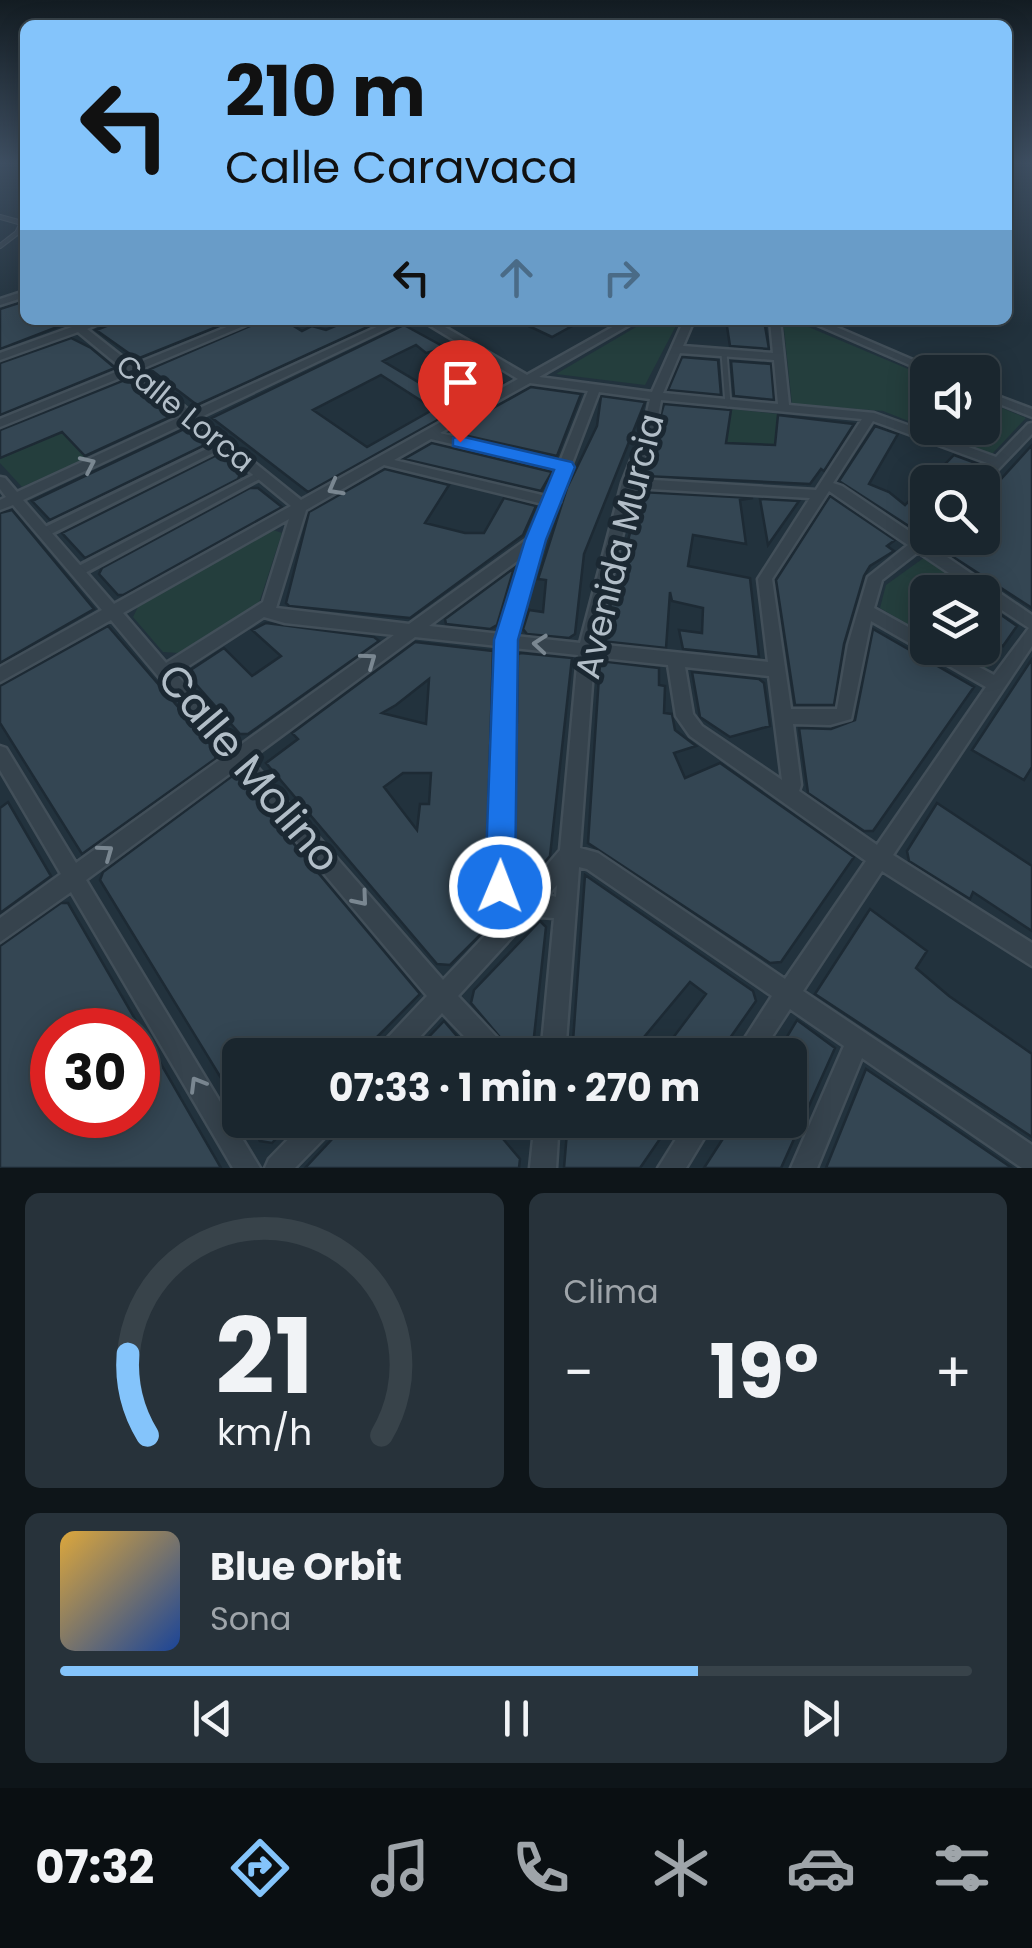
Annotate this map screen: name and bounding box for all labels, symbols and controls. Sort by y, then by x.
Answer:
text: 210 m [225,42,426,141]
icon: left [60,60,190,190]
text: Calle Caravaca [225,136,578,199]
icon: left [384,250,439,305]
icon: ahead [489,250,544,305]
icon: right [594,250,649,305]
pin [418,340,503,443]
street label: Calle Lorca [107,344,263,482]
icon: arrive [433,355,488,410]
map controls [910,355,1000,665]
button: sound [910,355,1000,445]
street label: Avenida Murcia [562,408,676,684]
one-way arrow [78,456,96,476]
button: search [910,465,1000,555]
one-way arrow [327,475,345,495]
button: layers [910,575,1000,665]
one-way arrow [532,633,548,655]
street label: Calle Molino [144,651,354,885]
one-way arrow [358,655,376,672]
position arrow [448,835,552,939]
one-way arrow [95,846,114,864]
one-way arrow [349,887,367,906]
speed limit sign: 30 [30,1008,160,1138]
text: 07:33 · 1 min · 270 m [329,1061,700,1114]
one-way arrow [190,1077,209,1095]
text: Clima [564,1269,659,1314]
text: 21 [215,1284,314,1429]
text: 19° [710,1319,819,1424]
text: − [564,1334,594,1411]
text: + [934,1334,972,1411]
text: km/h [217,1407,312,1458]
text: Blue Orbit [210,1540,402,1593]
text: Sona [210,1596,291,1641]
icon: previous [185,1691,240,1746]
icon: pause [489,1691,544,1746]
icon: next [793,1691,848,1746]
icon: directions [225,1833,295,1903]
icon: music [365,1833,435,1903]
icon: phone [506,1833,576,1903]
icon: climate [646,1833,716,1903]
icon: car [786,1833,856,1903]
icon: filters [927,1833,997,1903]
text: 07:32 [35,1836,154,1899]

